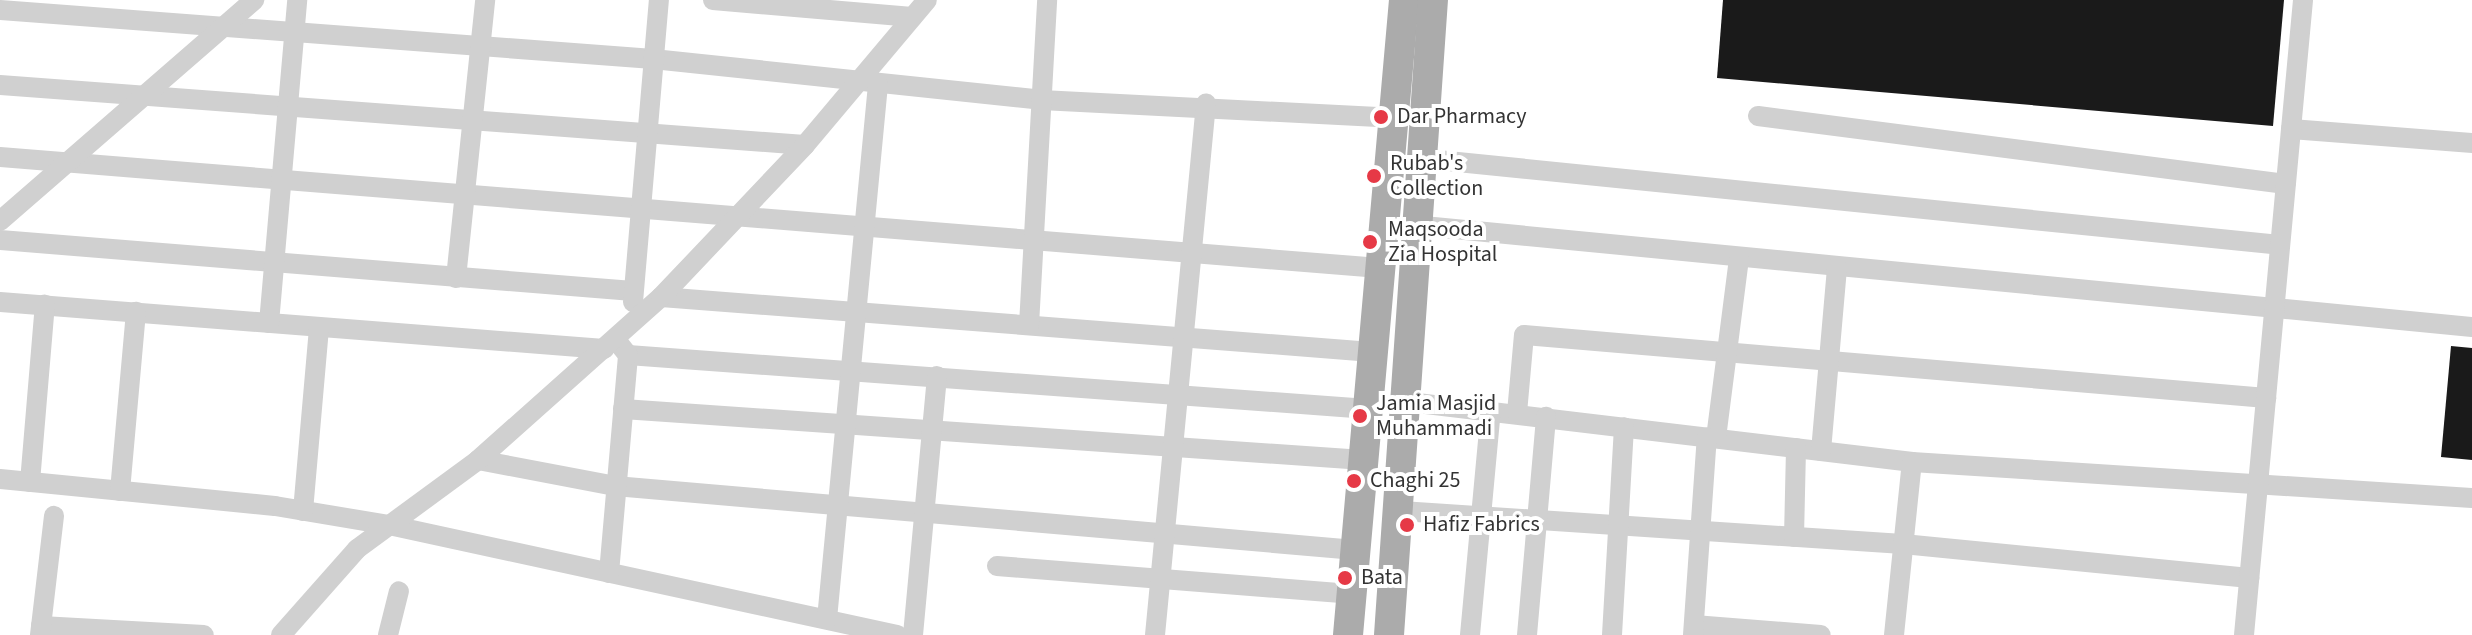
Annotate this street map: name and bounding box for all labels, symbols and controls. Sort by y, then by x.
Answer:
place label: Dar Pharmacy [1397,104,1527,130]
marker: Dar Pharmacy [1372,108,1390,126]
place label: Rubab's Collection [1390,150,1483,202]
marker: Rubab's Collection [1365,167,1383,185]
place label: Maqsooda Zia Hospital [1388,216,1497,268]
marker: Maqsooda Zia Hospital [1359,231,1381,253]
place label: Jamia Masjid Muhammadi [1376,390,1496,442]
marker: Jamia Masjid Muhammadi [1351,407,1369,425]
place label: Chaghi 25 [1370,468,1460,494]
marker: Chaghi 25 [1345,472,1363,490]
place label: Hafiz Fabrics [1423,512,1540,538]
marker: Hafiz Fabrics [1398,516,1416,534]
place label: Bata [1361,565,1403,591]
marker: Bata [1336,569,1354,587]

